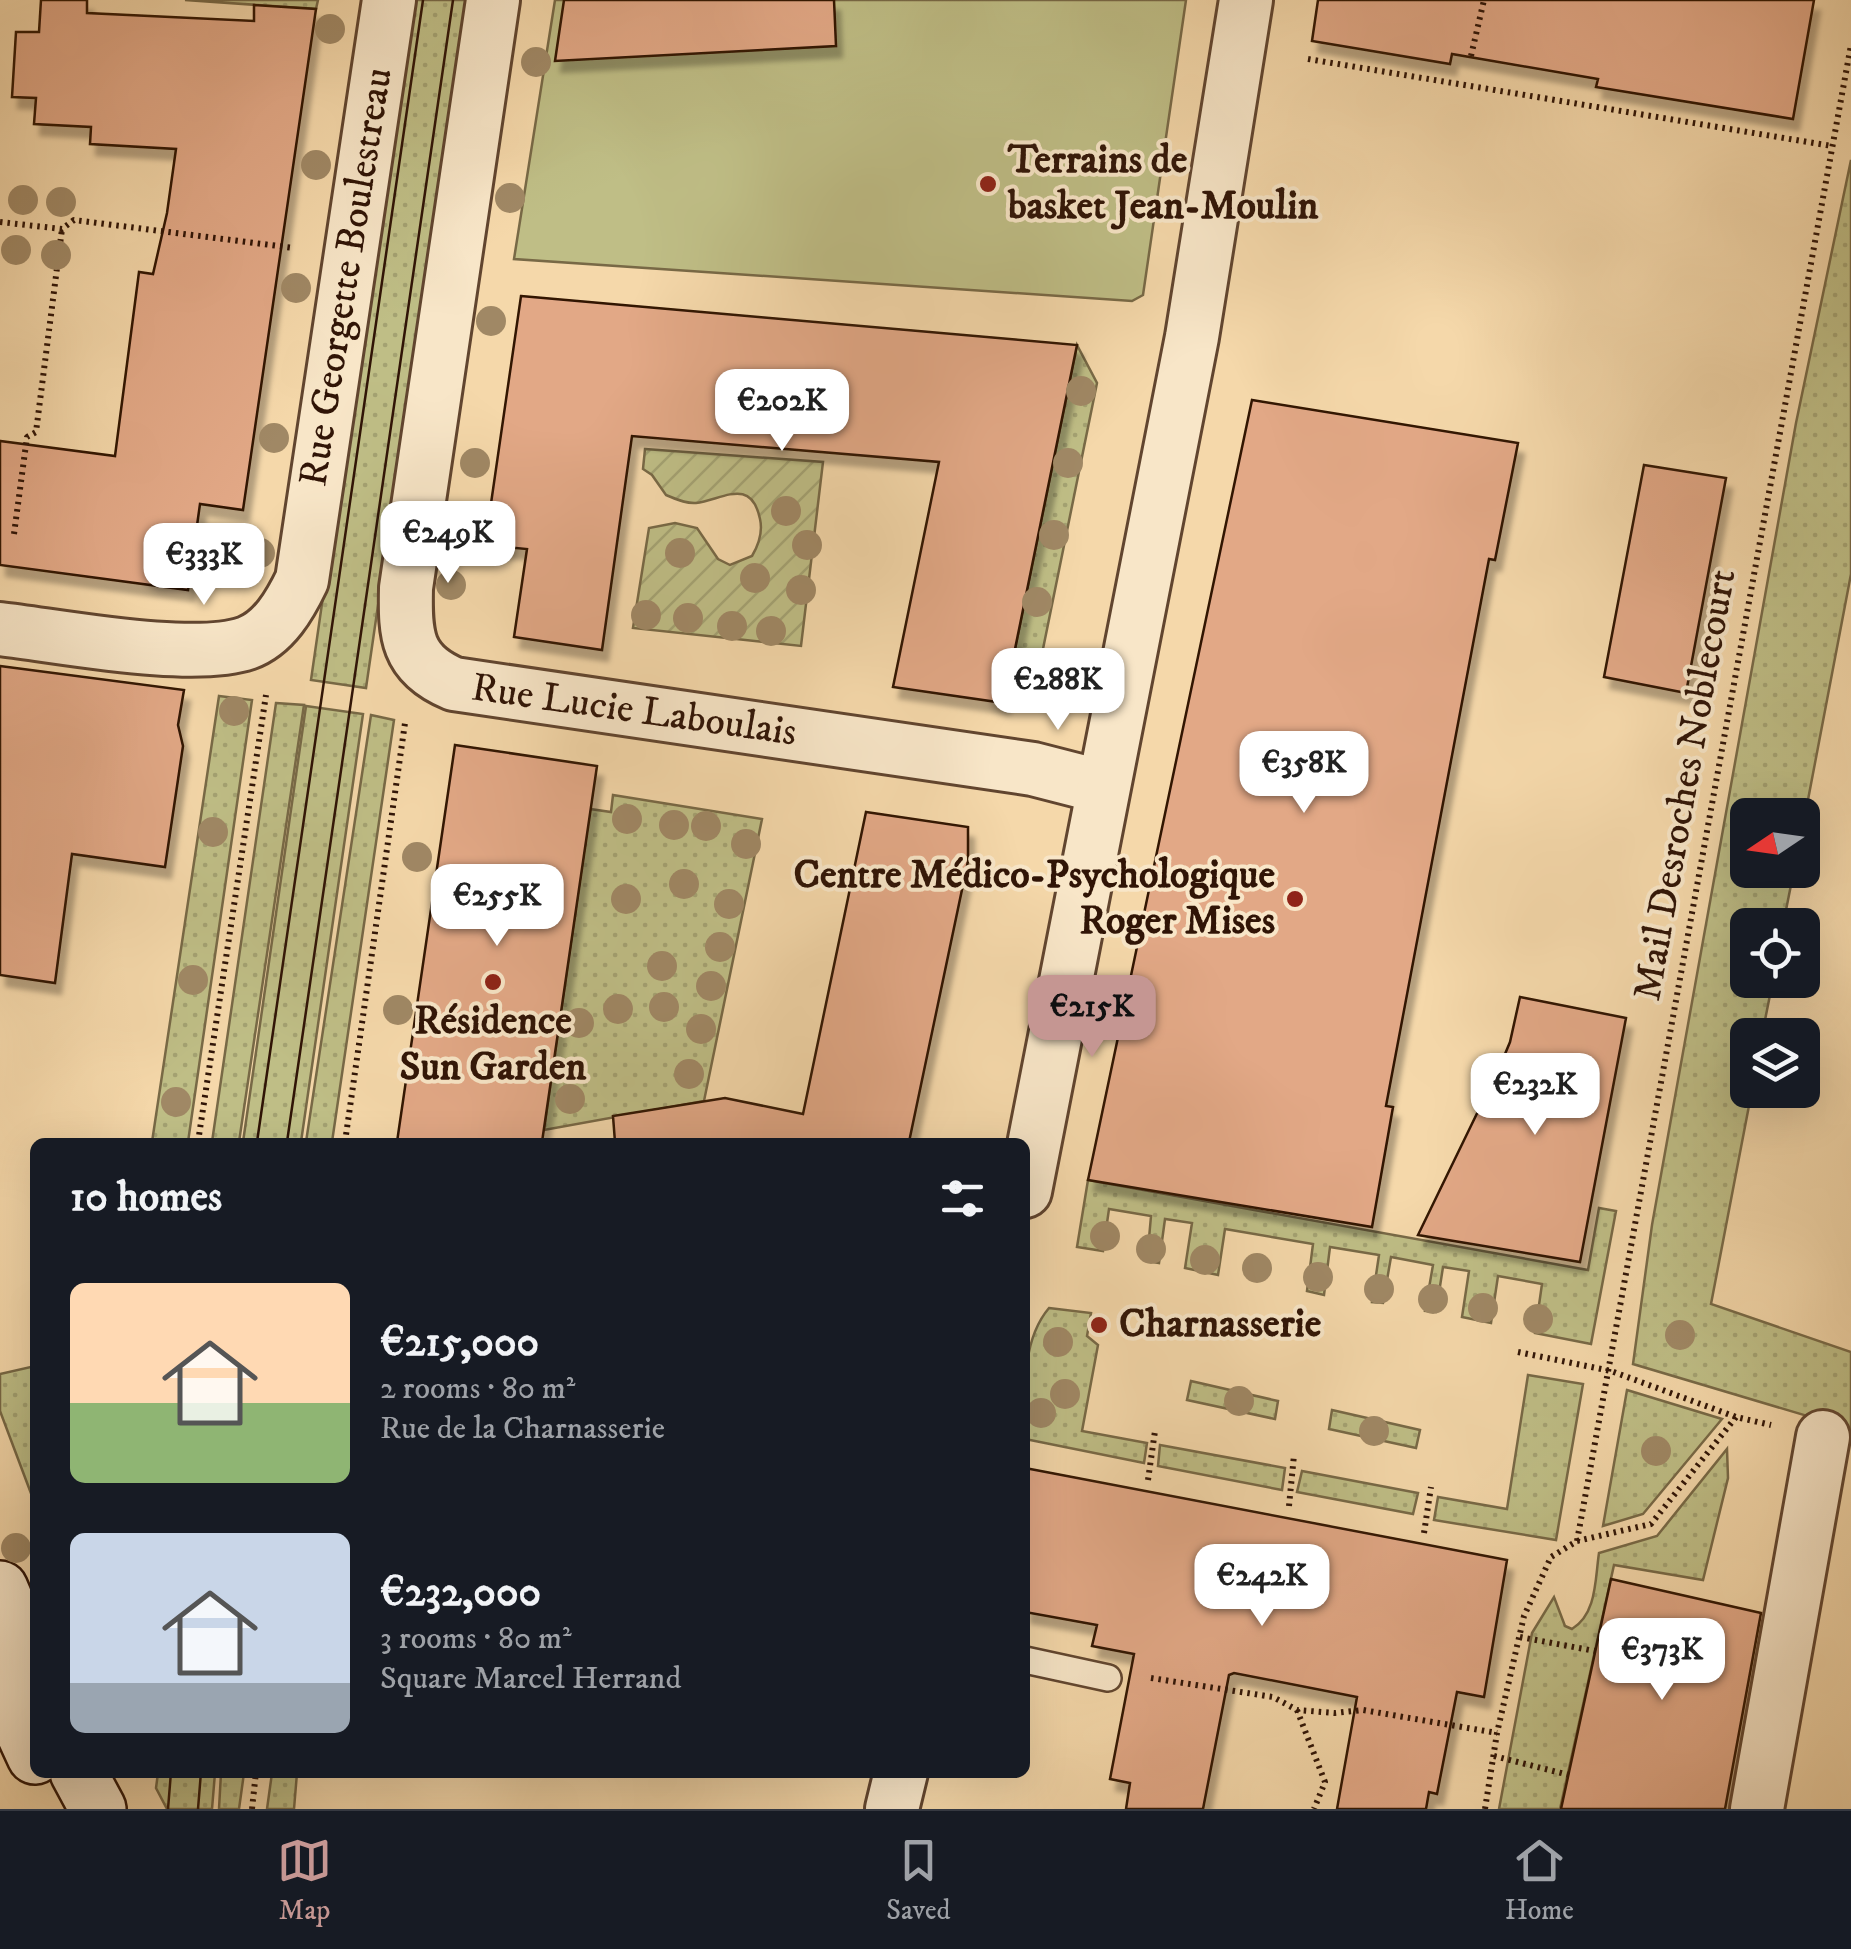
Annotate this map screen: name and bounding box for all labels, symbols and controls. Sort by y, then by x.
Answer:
street label: Rue Georgette Boulestreau [289,64,405,490]
place label: Terrains de basket Jean-Moulin [1007,136,1318,232]
marker: Terrains de basket Jean-Moulin [977,173,999,195]
pin: €202K [712,369,852,454]
text: €202K [737,381,827,421]
pin: €249K [378,501,518,586]
text: €249K [402,513,494,553]
pin: €333K [134,523,274,608]
text: €333K [165,535,243,575]
street label: Mail Desroches Noblecourt [1623,565,1749,1005]
pin: €288K [988,648,1128,733]
text: €288K [1014,660,1102,700]
street label: Rue Lucie Laboulais [468,663,800,759]
pin: €358K [1234,731,1374,816]
text: €358K [1262,743,1347,783]
north arrow [1730,798,1820,888]
map controls [1730,798,1820,1108]
place label: Centre Médico-Psychologique Roger Mises [793,851,1275,947]
pin: €255K [427,864,567,949]
text: €255K [453,876,541,916]
marker: Centre Médico-Psychologique Roger Mises [1284,888,1306,910]
button: locate [1730,908,1820,998]
marker: Résidence Sun Garden [482,971,504,993]
pin: €215K [1022,975,1162,1060]
text: €215K [1050,987,1134,1027]
place label: Résidence Sun Garden [400,997,587,1093]
button: layers [1730,1018,1820,1108]
pin: €232K [1465,1053,1605,1138]
text: €232K [1493,1065,1577,1105]
icon: filters [935,1171,990,1226]
text: 10 homes [70,1172,222,1224]
place label: Charnasserie [1119,1300,1322,1350]
marker: Charnasserie [1088,1314,1110,1336]
text: €215,000 [380,1317,539,1369]
icon: home [150,1323,270,1443]
text: 2 rooms · 80 m² [380,1369,575,1409]
text: Rue de la Charnasserie [380,1409,665,1449]
pin: €242K [1192,1544,1332,1629]
text: €242K [1216,1556,1308,1596]
text: €232,000 [380,1567,541,1619]
icon: home [150,1573,270,1693]
pin: €373K [1592,1618,1732,1703]
text: 3 rooms · 80 m² [380,1619,572,1659]
text: €373K [1621,1630,1703,1670]
text: Square Marcel Herrand [380,1659,681,1699]
tab: Map [277,1833,332,1928]
tab: Saved [886,1833,951,1928]
tab: Home [1505,1833,1574,1928]

